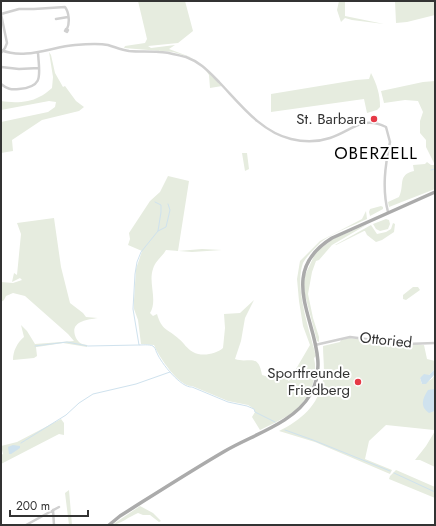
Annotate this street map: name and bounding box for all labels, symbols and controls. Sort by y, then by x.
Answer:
place label: St. Barbara [296,108,366,130]
marker: St. Barbara [369,114,379,124]
district label: OBERZELL [334,141,418,165]
street label: Ottoried [359,326,413,354]
place label: Sportfreunde Friedberg [267,362,350,401]
marker: Sportfreunde Friedberg [353,377,363,387]
scale bar [10,492,88,518]
text: 200 m [16,497,50,515]

